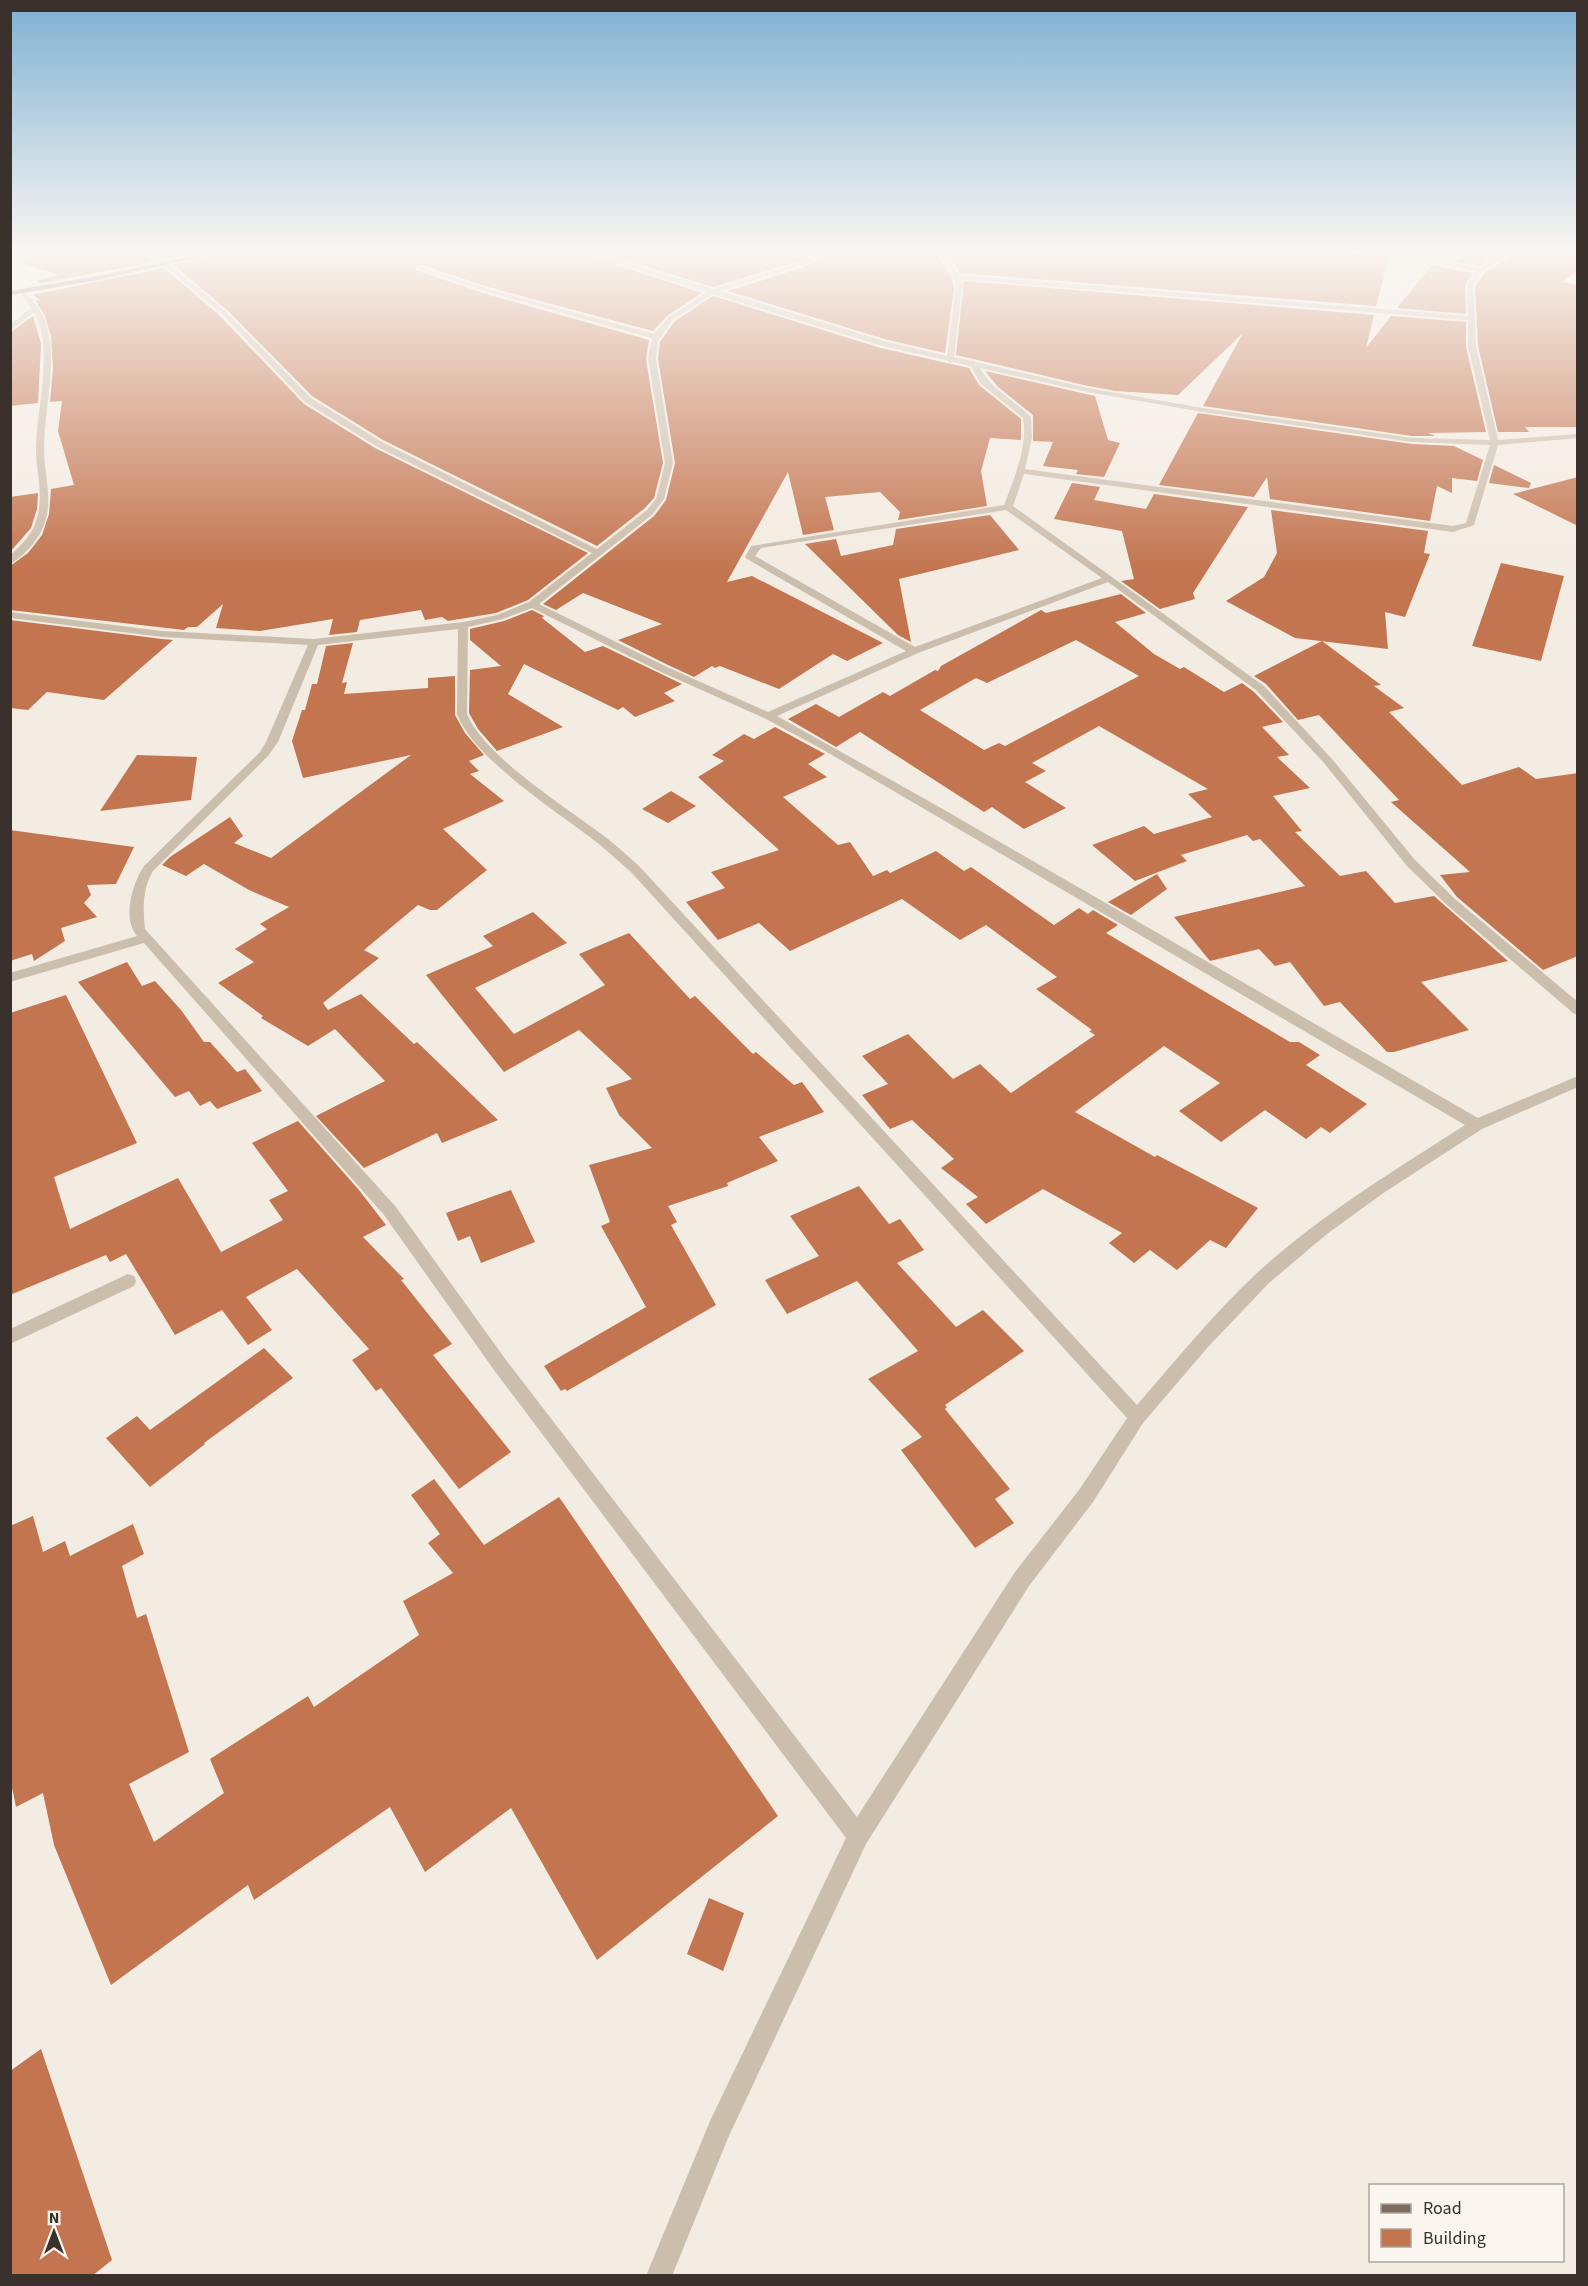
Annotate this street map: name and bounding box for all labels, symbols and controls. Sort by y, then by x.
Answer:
legend [1369,2184,1564,2262]
text: Road [1423,2196,1462,2221]
north arrow [24,2202,84,2262]
text: N [49,2207,59,2229]
text: Building [1423,2226,1486,2251]

